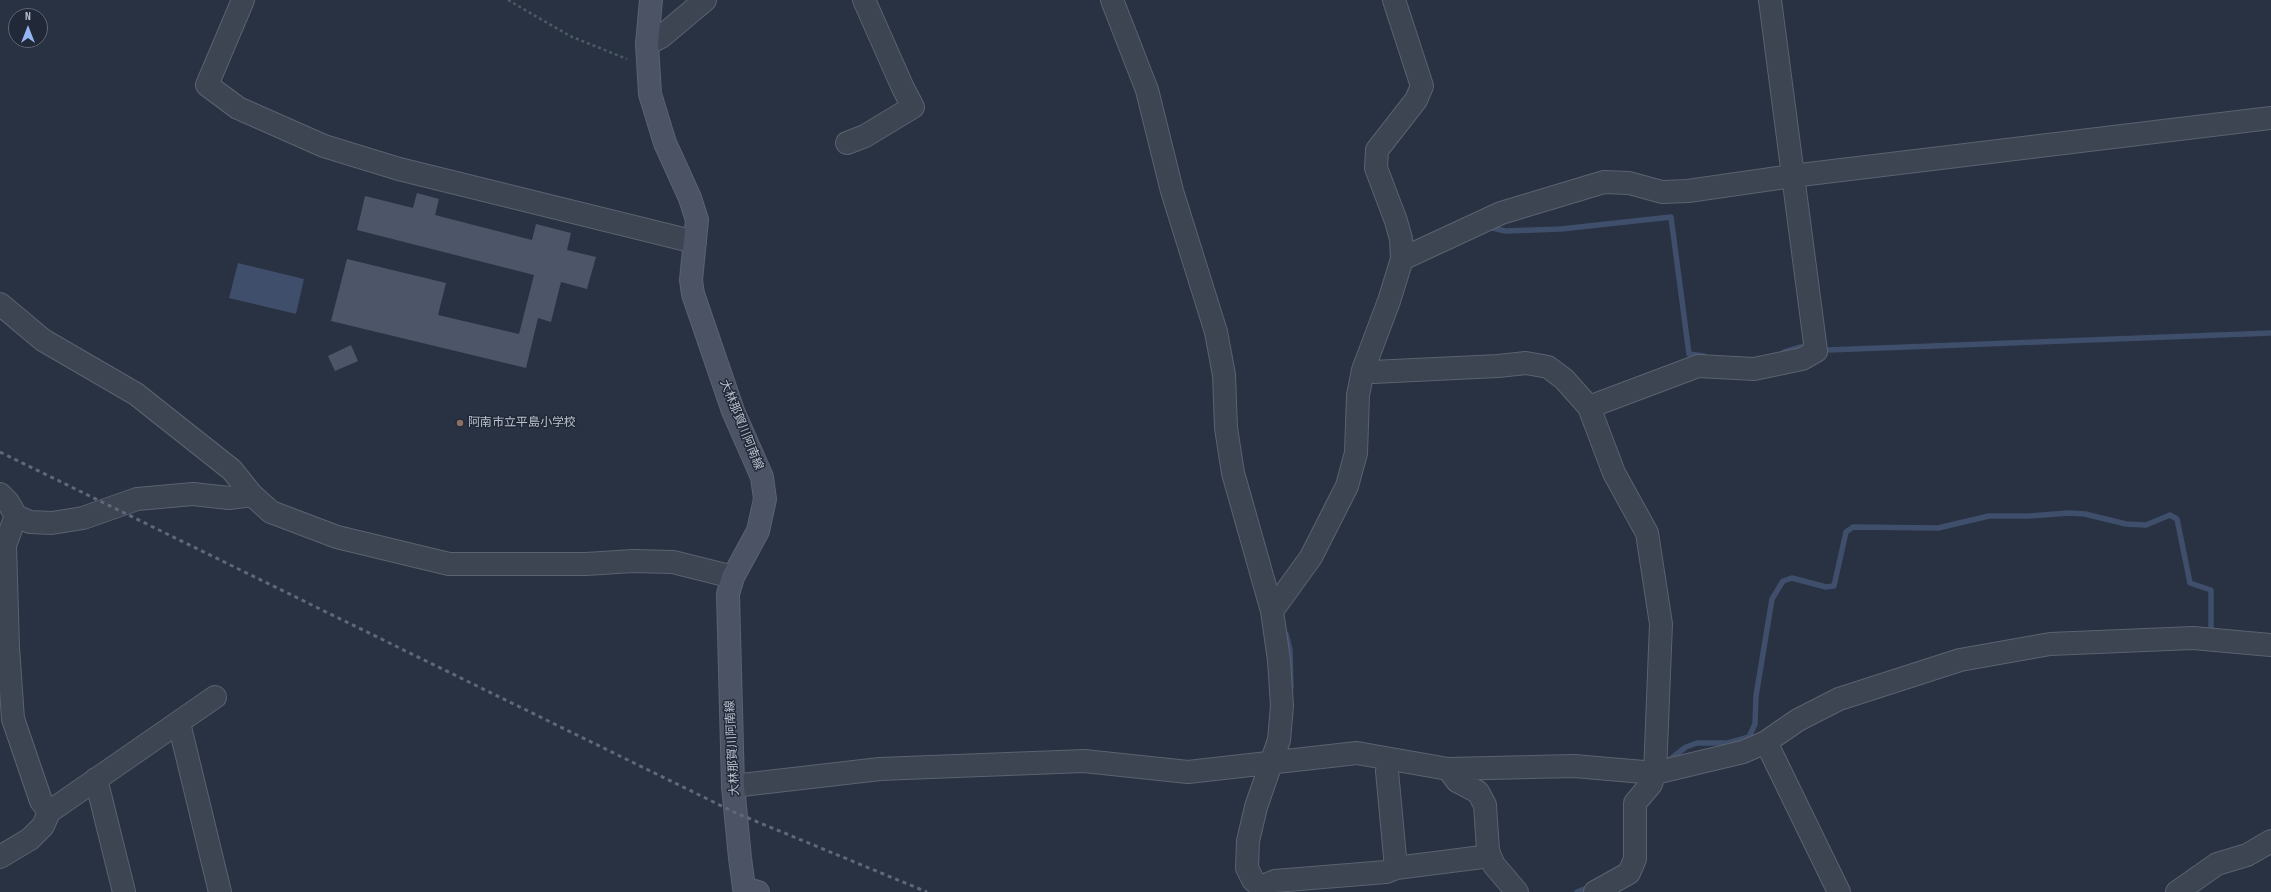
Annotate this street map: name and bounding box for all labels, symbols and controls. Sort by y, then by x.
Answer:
north arrow [8,8,48,48]
text: N [25,10,31,23]
street label: 大林那賀川阿南線 [716,378,766,472]
place label: 阿南市立平島小学校 [468,416,576,430]
marker: 阿南市立平島小学校 [455,418,465,428]
street label: 大林那賀川阿南線 [723,700,743,796]

